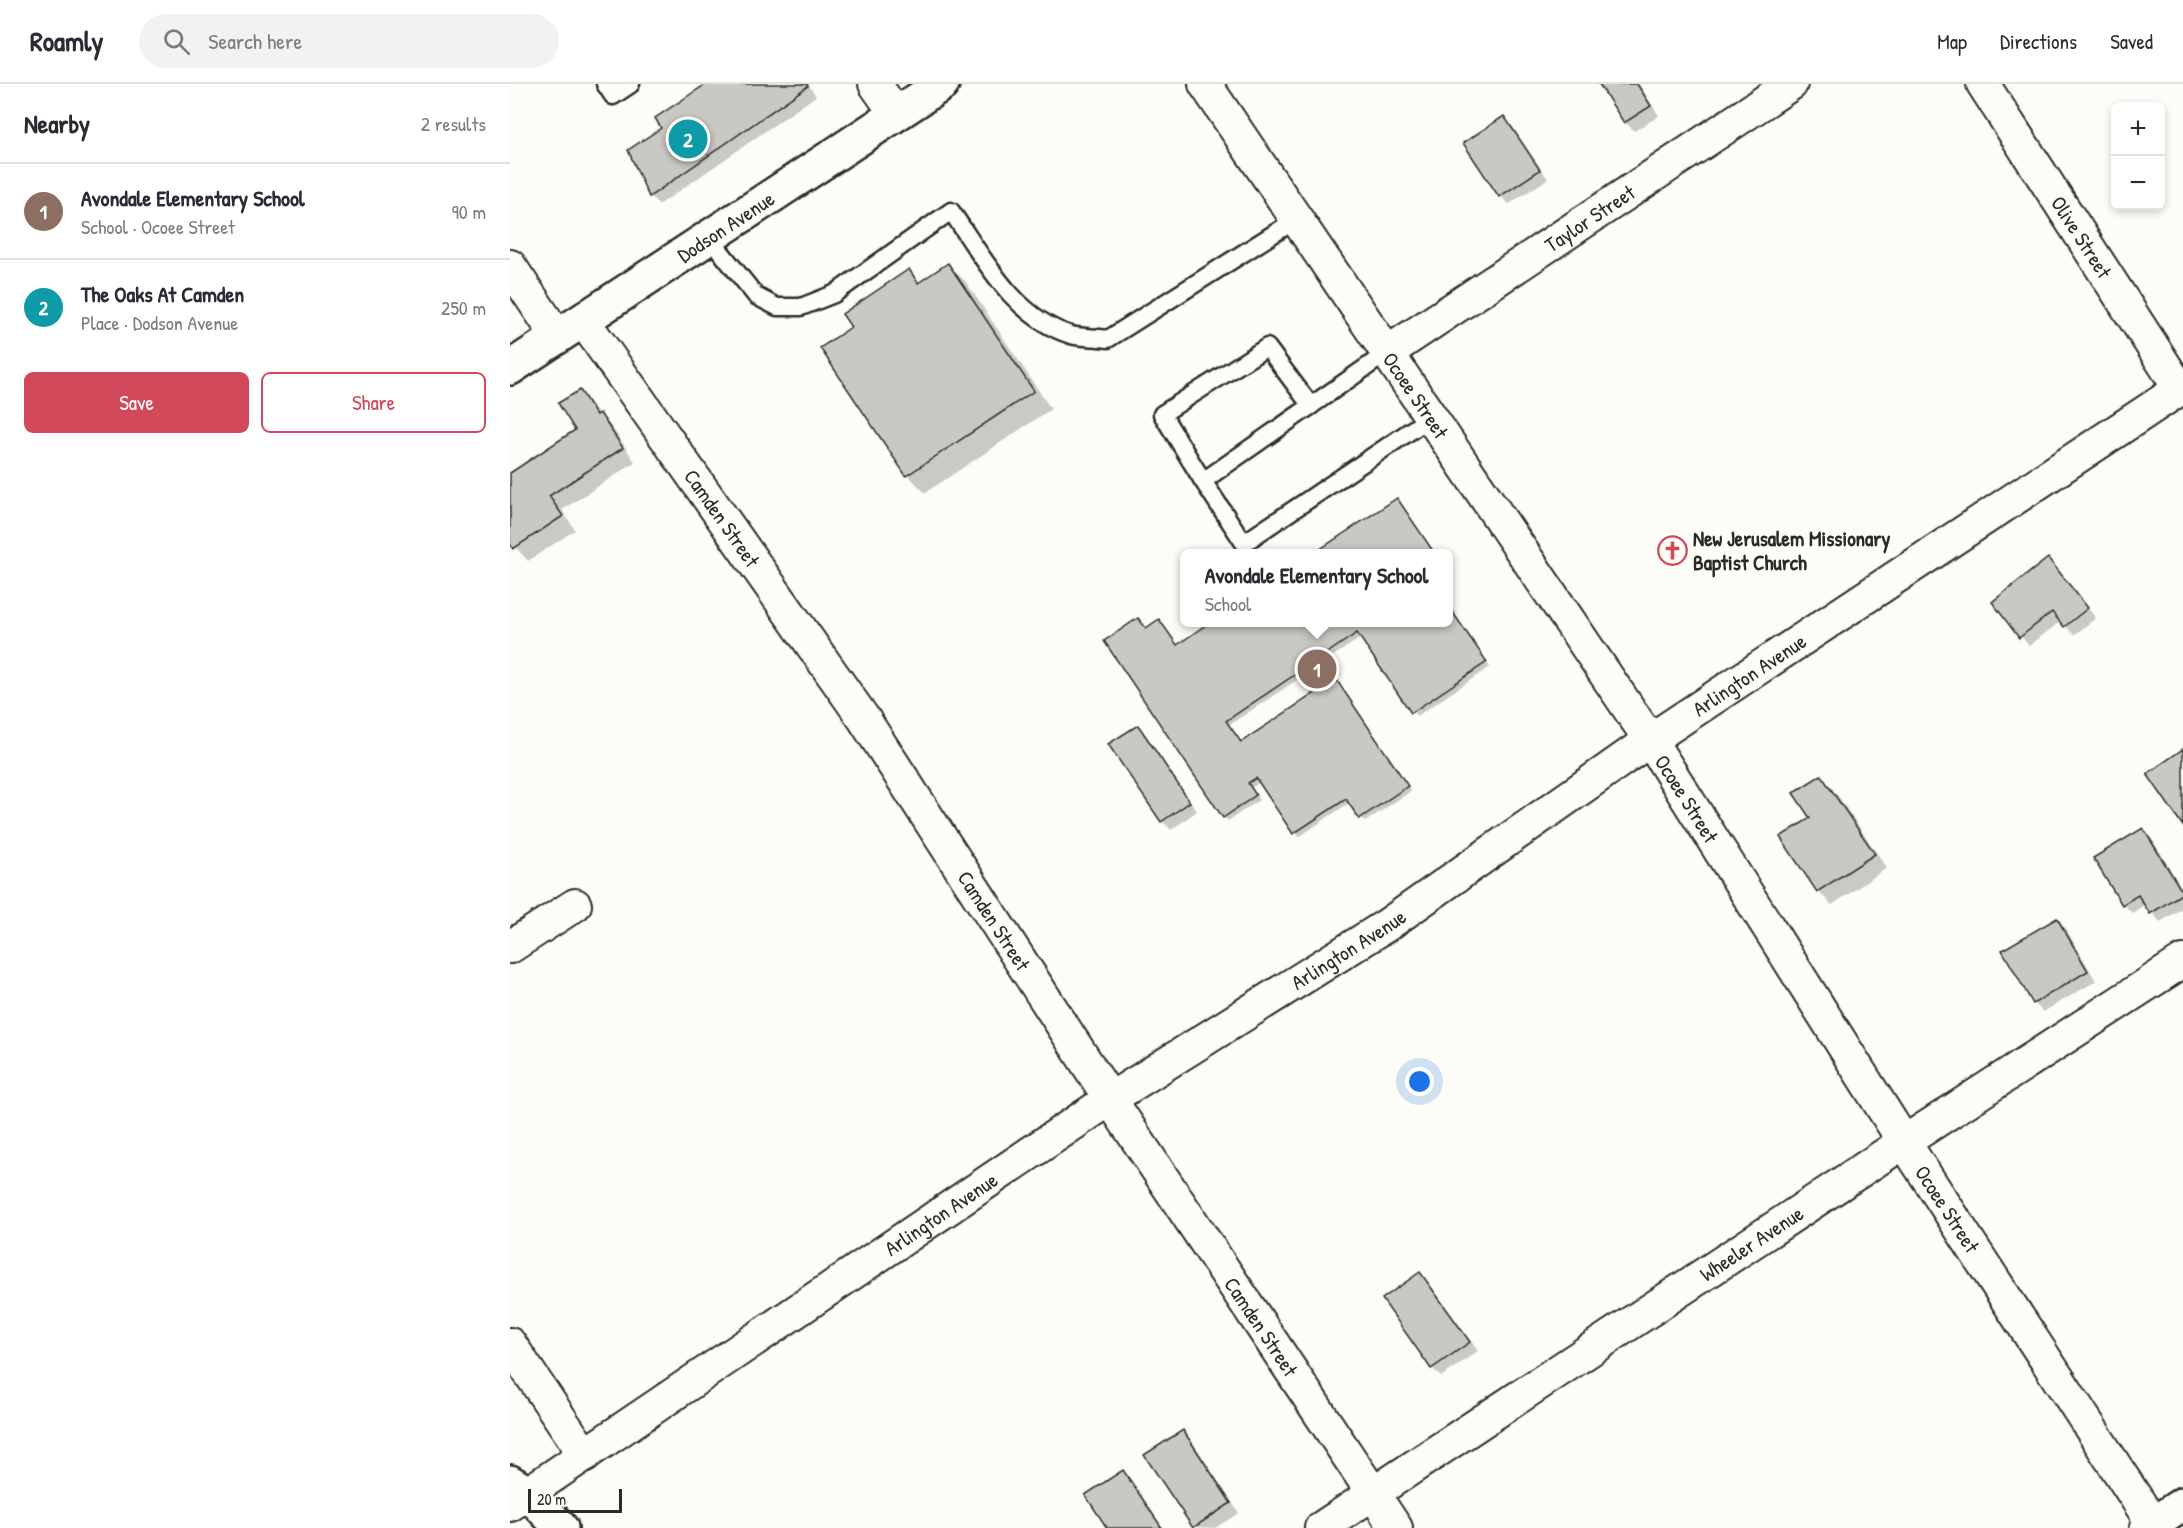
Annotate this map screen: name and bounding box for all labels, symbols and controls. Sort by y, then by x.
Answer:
search box [139,14,559,68]
text: Roamly [30,22,103,60]
icon: search [160,25,193,58]
text: Search here [208,26,302,56]
text: Map [1937,27,1967,56]
text: Directions [2000,27,2077,56]
text: Saved [2110,27,2153,56]
map controls [2111,102,2165,210]
button: + [2111,102,2165,156]
text: Nearby [24,106,90,141]
text: 2 results [421,110,486,137]
pin: 2 [668,116,708,162]
button: − [2111,156,2165,210]
street label: Taylor Street [1539,177,1641,259]
text: Avondale Elementary School [81,183,305,213]
street label: Dodson Avenue [671,184,780,269]
street label: Olive Street [2044,190,2119,284]
text: 1 [40,198,47,225]
text: 90 m [452,198,486,225]
text: School · Ocoee Street [81,213,235,240]
text: The Oaks At Camden [81,279,244,309]
text: 2 [39,294,48,321]
text: 250 m [441,294,486,321]
text: Place · Dodson Avenue [81,309,238,336]
street label: Ocoee Street [1376,346,1456,445]
button: Save [24,372,249,433]
button: Share [261,372,486,433]
street label: Camden Street [678,463,767,573]
place label: New Jerusalem Missionary Baptist Church [1693,524,1890,578]
church icon: New Jerusalem Missionary Baptist Church [1656,534,1688,566]
popup [1180,549,1453,627]
text: Avondale Elementary School [1205,560,1428,590]
text: School [1205,590,1251,617]
street label: Arlington Avenue [1687,626,1812,723]
pin: 1 [1298,646,1336,692]
street label: Ocoee Street [1648,749,1726,849]
street label: Camden Street [951,865,1038,977]
street label: Arlington Avenue [1285,902,1412,996]
your location [1405,1067,1434,1096]
street label: Ocoee Street [1908,1160,1987,1259]
street label: Arlington Avenue [878,1165,1003,1262]
street label: Wheeler Avenue [1694,1198,1809,1288]
street label: Camden Street [1218,1271,1306,1382]
scale bar [528,1486,622,1514]
text: 20 m [537,1488,566,1510]

